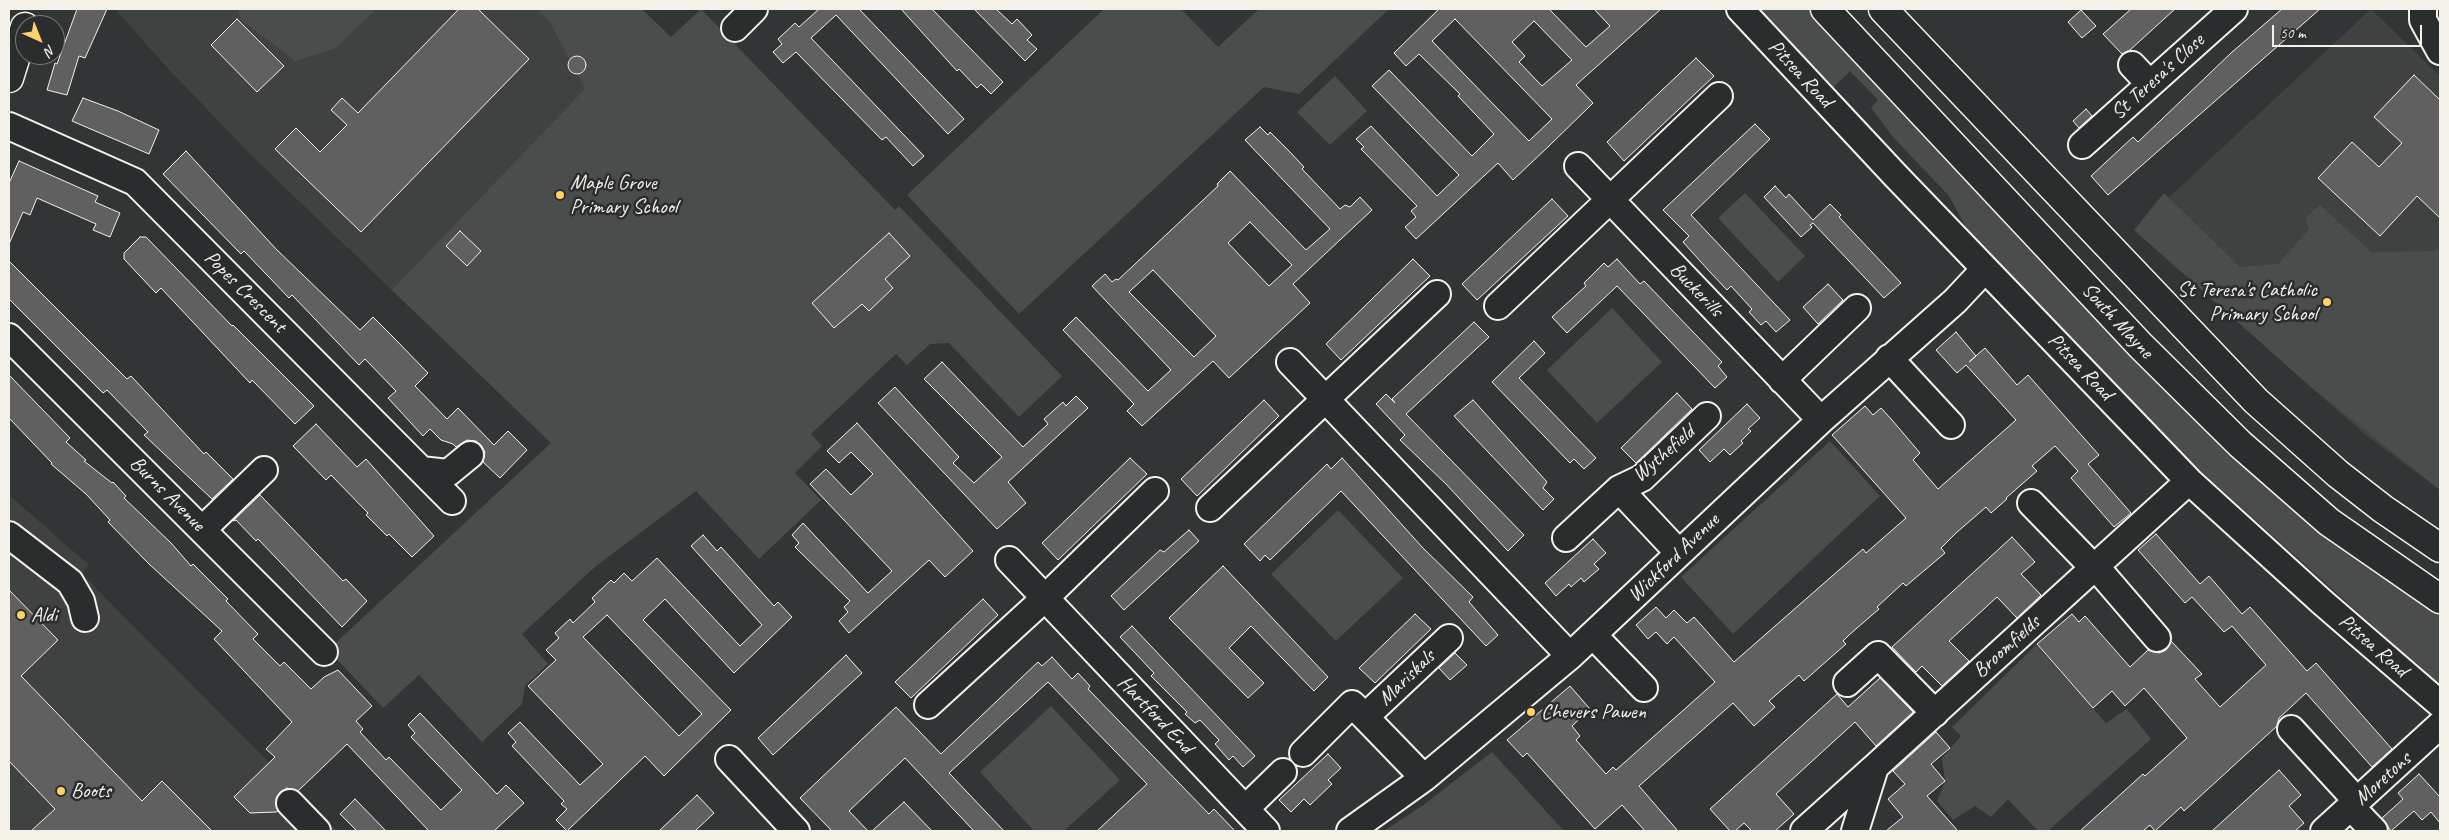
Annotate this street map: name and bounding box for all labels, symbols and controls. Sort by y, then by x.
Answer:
north arrow [15,15,65,65]
scale bar [2274,15,2424,47]
text: 50 m [2280,24,2306,43]
street label: St Teresa's Close [2106,28,2210,126]
street label: Pitsea Road [1762,35,1838,113]
text: N [41,41,59,60]
place label: Maple Grove Primary School [570,170,678,220]
marker: Maple Grove Primary School [554,189,566,201]
street label: Popes Crescent [199,246,291,338]
street label: Buckerills [1664,257,1728,323]
place label: St Teresa's Catholic Primary School [2177,277,2317,327]
street label: South Mayne [2076,278,2158,364]
marker: St Teresa's Catholic Primary School [2321,296,2333,308]
street label: Pitsea Road [2042,328,2118,406]
street label: Wythefield [1628,420,1700,488]
street label: Burns Avenue [124,451,210,537]
street label: Wickford Avenue [1623,508,1725,608]
place label: Aldi [31,602,57,628]
marker: Aldi [15,609,27,621]
street label: Pitsea Road [2333,609,2413,683]
street label: Broomfields [1968,610,2046,684]
street label: Mariskals [1373,645,1441,711]
street label: Hartford End [1112,671,1198,759]
place label: Chevers Pawen [1541,699,1646,725]
marker: Chevers Pawen [1525,706,1537,718]
street label: Moretons [2349,747,2417,811]
place label: Boots [71,778,111,804]
marker: Boots [55,785,67,797]

